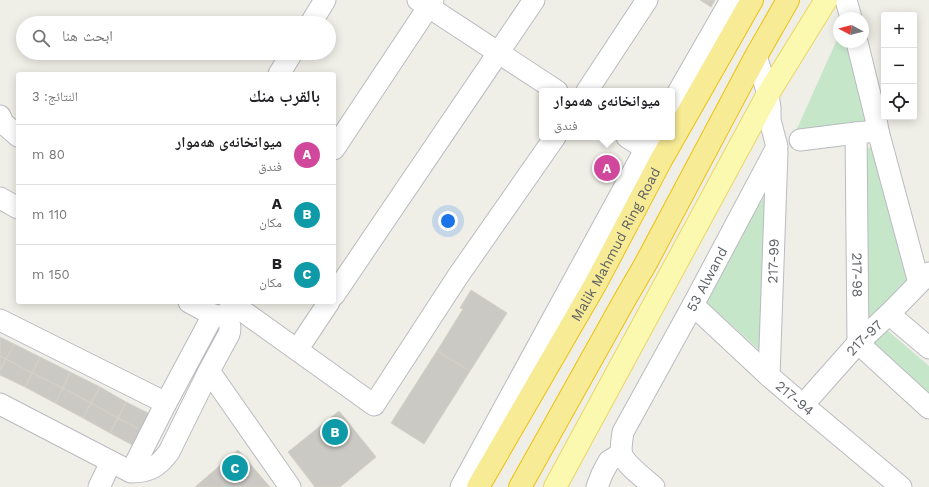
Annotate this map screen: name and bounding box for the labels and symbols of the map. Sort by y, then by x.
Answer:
north arrow [833,12,869,48]
pin: A [594,153,620,183]
street label: Malik Mahmud Ring Road [568,165,664,324]
your location [438,211,458,231]
street label: 217-99 [764,238,782,284]
street label: 53 Alwand [683,244,730,314]
street label: 217-98 [849,252,866,297]
street label: 217-97 [843,316,886,359]
street label: 217-94 [773,377,817,419]
pin: B [322,417,348,447]
pin: C [222,453,248,483]

